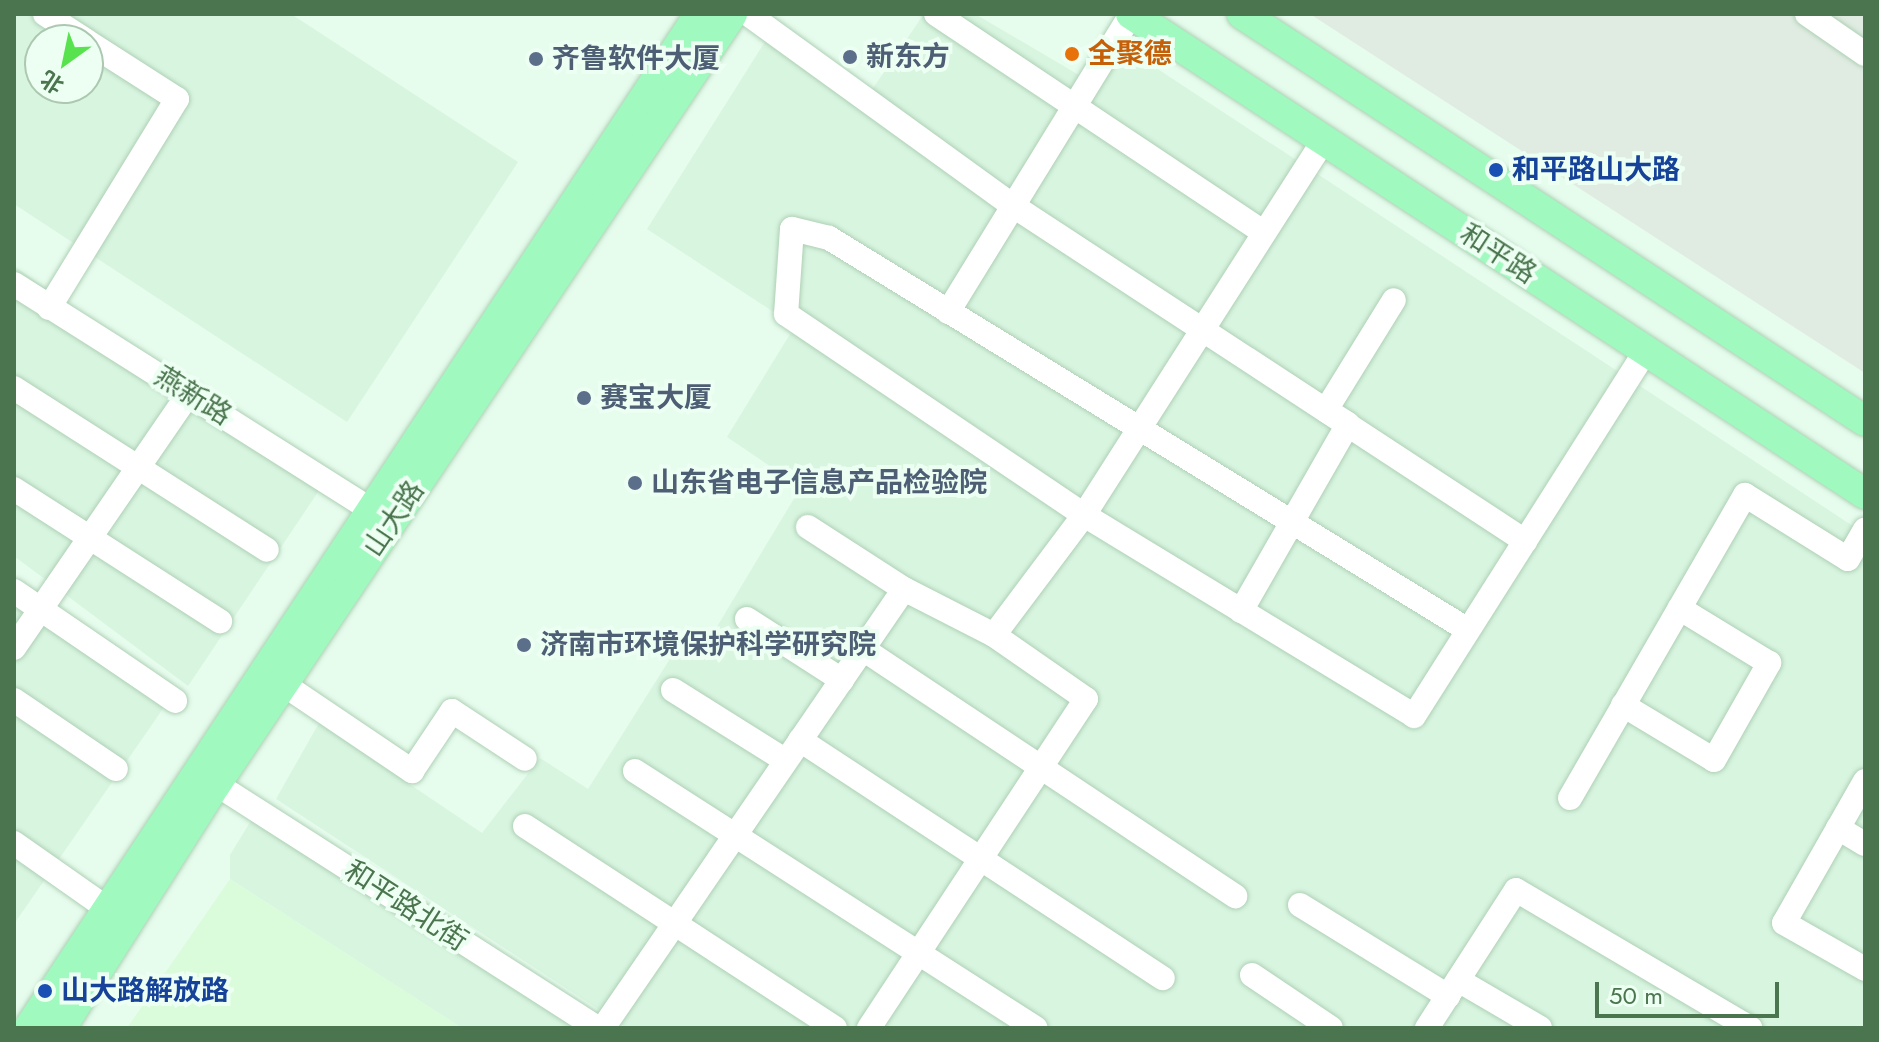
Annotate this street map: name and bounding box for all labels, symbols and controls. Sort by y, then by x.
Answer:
north arrow [24,24,104,104]
place label: 全聚德 [1088,37,1172,71]
place label: 新东方 [866,40,950,74]
place label: 齐鲁软件大厦 [552,42,720,76]
marker: 全聚德 [1063,45,1081,63]
marker: 新东方 [841,48,859,66]
marker: 齐鲁软件大厦 [527,50,545,68]
text: 北 [34,63,70,102]
place label: 和平路山大路 [1512,153,1680,187]
marker: 和平路山大路 [1487,161,1505,179]
street label: 和平路 [1454,217,1542,291]
street label: 燕新路 [148,359,238,433]
place label: 赛宝大厦 [600,381,712,415]
marker: 赛宝大厦 [575,389,593,407]
place label: 山东省电子信息产品检验院 [651,466,987,500]
marker: 山东省电子信息产品检验院 [626,474,644,492]
street label: 山大路 [357,475,431,563]
place label: 济南市环境保护科学研究院 [540,628,876,662]
marker: 济南市环境保护科学研究院 [515,636,533,654]
street label: 和平路北街 [338,854,474,958]
scale bar [1599,966,1783,1016]
place label: 山大路解放路 [61,974,229,1008]
text: 50 m [1609,978,1663,1013]
marker: 山大路解放路 [36,982,54,1000]

